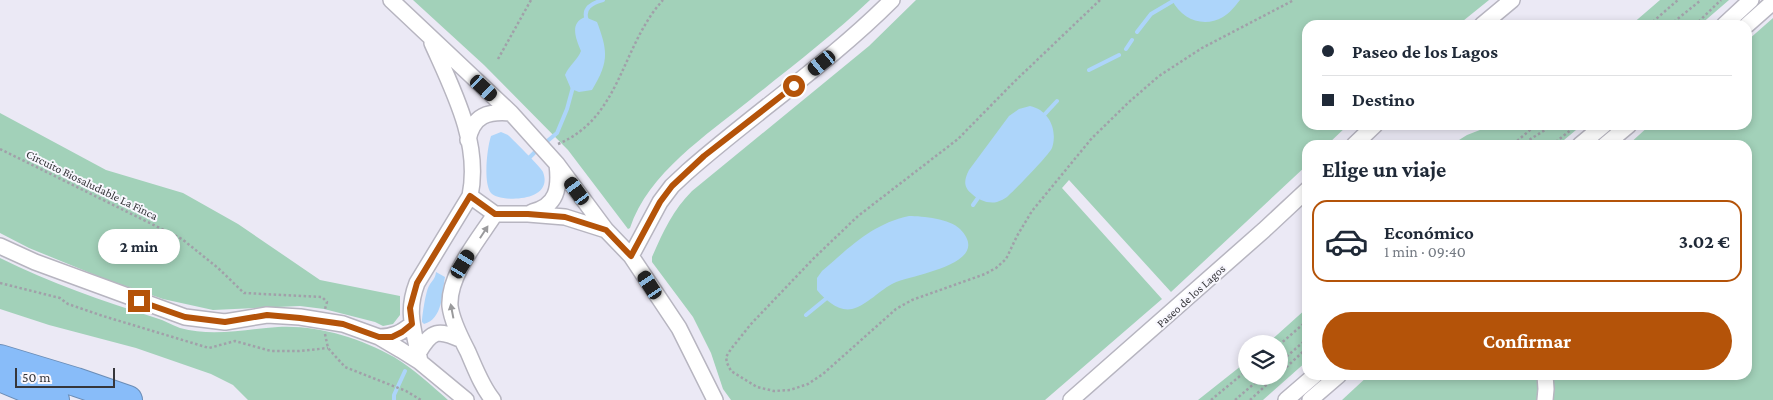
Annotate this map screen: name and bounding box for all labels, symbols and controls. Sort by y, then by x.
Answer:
text: Paseo de los Lagos [1352,41,1498,62]
car [805,48,838,78]
car [467,72,500,104]
route start [783,75,805,97]
text: Destino [1352,89,1415,110]
street label: Circuito Biosaludable La Finca [24,147,161,223]
text: Elige un viaje [1322,157,1446,182]
car [562,174,591,208]
icon: car [1324,219,1369,264]
text: Económico [1384,222,1474,243]
one-way arrow [479,225,488,238]
callout: 2 min [98,228,180,264]
text: 3.02 € [1679,231,1730,252]
text: 2 min [120,238,158,255]
text: 1 min · 09:40 [1384,243,1466,260]
car [448,247,477,281]
street label: Paseo de los Lagos [1154,261,1228,330]
car [635,268,664,302]
route end [128,290,150,312]
one-way arrow [448,303,456,318]
button: Confirmar [1322,312,1732,370]
map controls [1238,335,1288,385]
button: layers [1238,335,1288,385]
scale bar [15,365,115,388]
text: 50 m [22,369,50,385]

